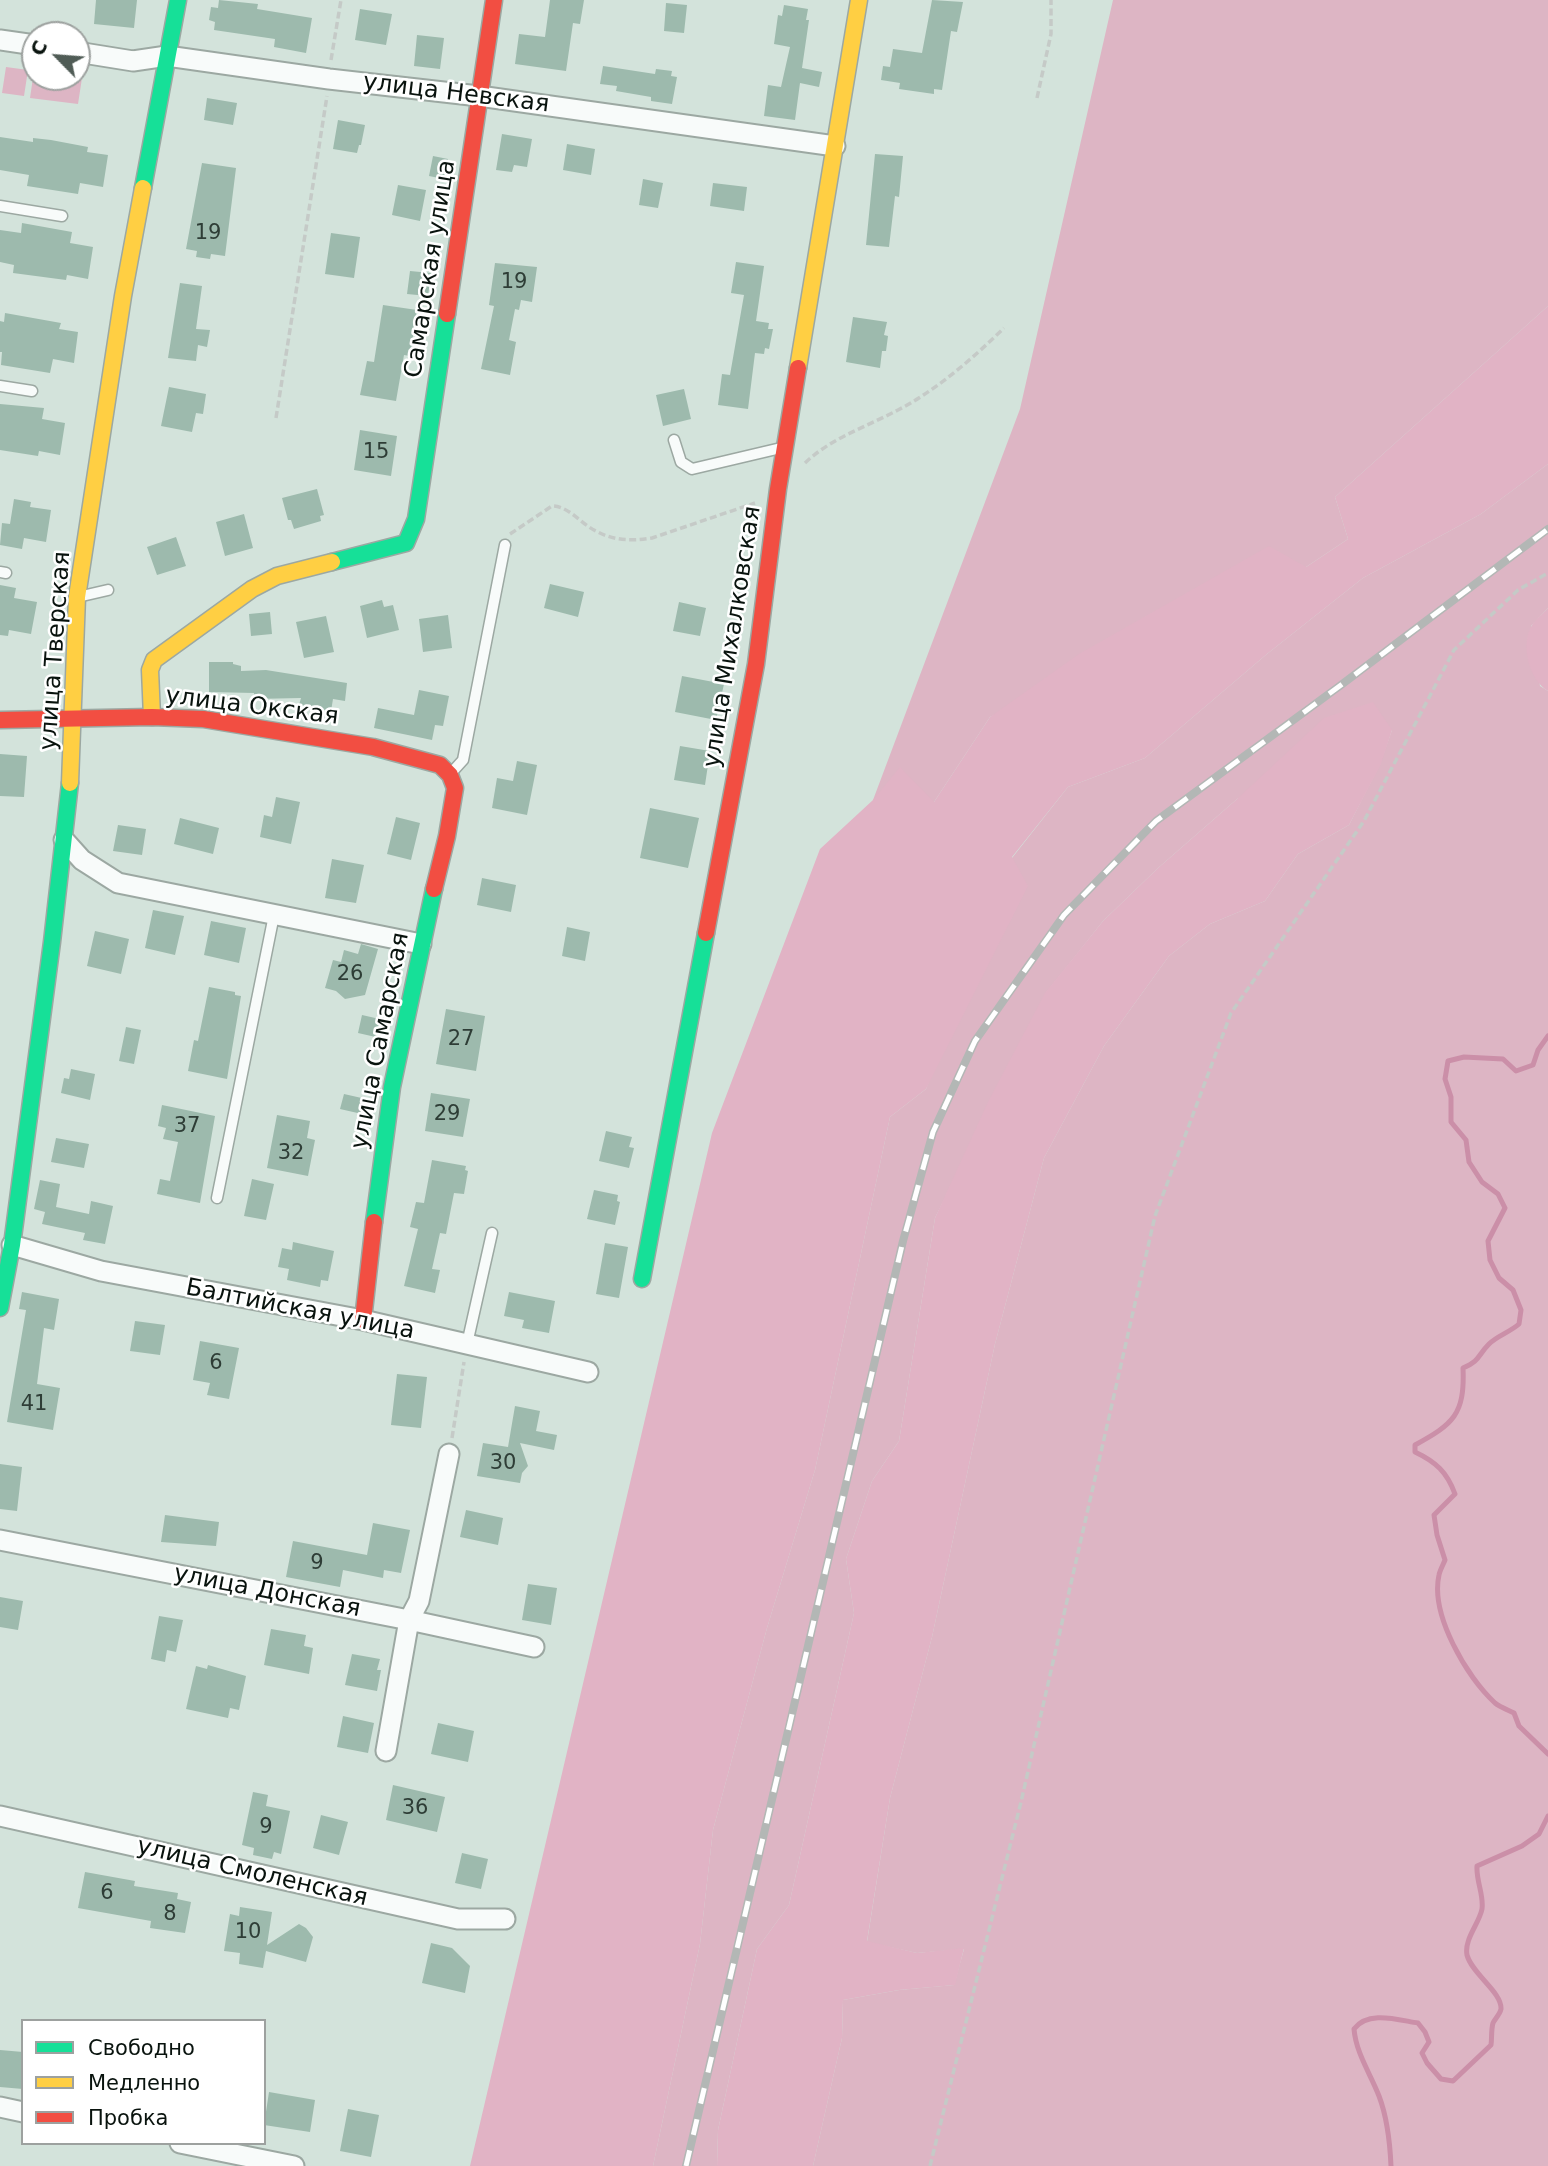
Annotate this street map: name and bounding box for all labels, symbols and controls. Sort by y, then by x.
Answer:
north arrow [21,21,91,91]
text: С [26,37,52,59]
street label: улица Невская [361,68,551,120]
street label: Самарская улица [400,158,462,380]
house number: 19 [195,221,221,247]
house number: 19 [501,270,527,296]
house number: 15 [363,440,389,466]
street label: улица Михалковская [698,504,768,770]
street label: улица Тверская [35,551,77,751]
street label: улица Окская [164,682,340,732]
street label: улица Самарская [346,930,416,1152]
house number: 26 [337,962,363,988]
house number: 27 [448,1027,474,1053]
house number: 29 [434,1102,460,1128]
house number: 37 [174,1114,200,1140]
house number: 32 [278,1141,304,1167]
street label: Балтийская улица [183,1274,417,1346]
house number: 6 [209,1351,223,1377]
house number: 41 [21,1392,47,1418]
house number: 30 [490,1451,516,1477]
house number: 9 [310,1551,324,1577]
street label: улица Донская [171,1560,363,1624]
house number: 36 [402,1796,428,1822]
house number: 9 [259,1815,273,1841]
street label: улица Смоленская [134,1832,370,1914]
house number: 6 [100,1881,114,1907]
house number: 8 [163,1902,177,1928]
house number: 10 [235,1920,261,1946]
legend [21,2019,266,2145]
text: Свободно [88,2036,195,2060]
text: Медленно [88,2071,200,2095]
text: Пробка [88,2106,168,2130]

